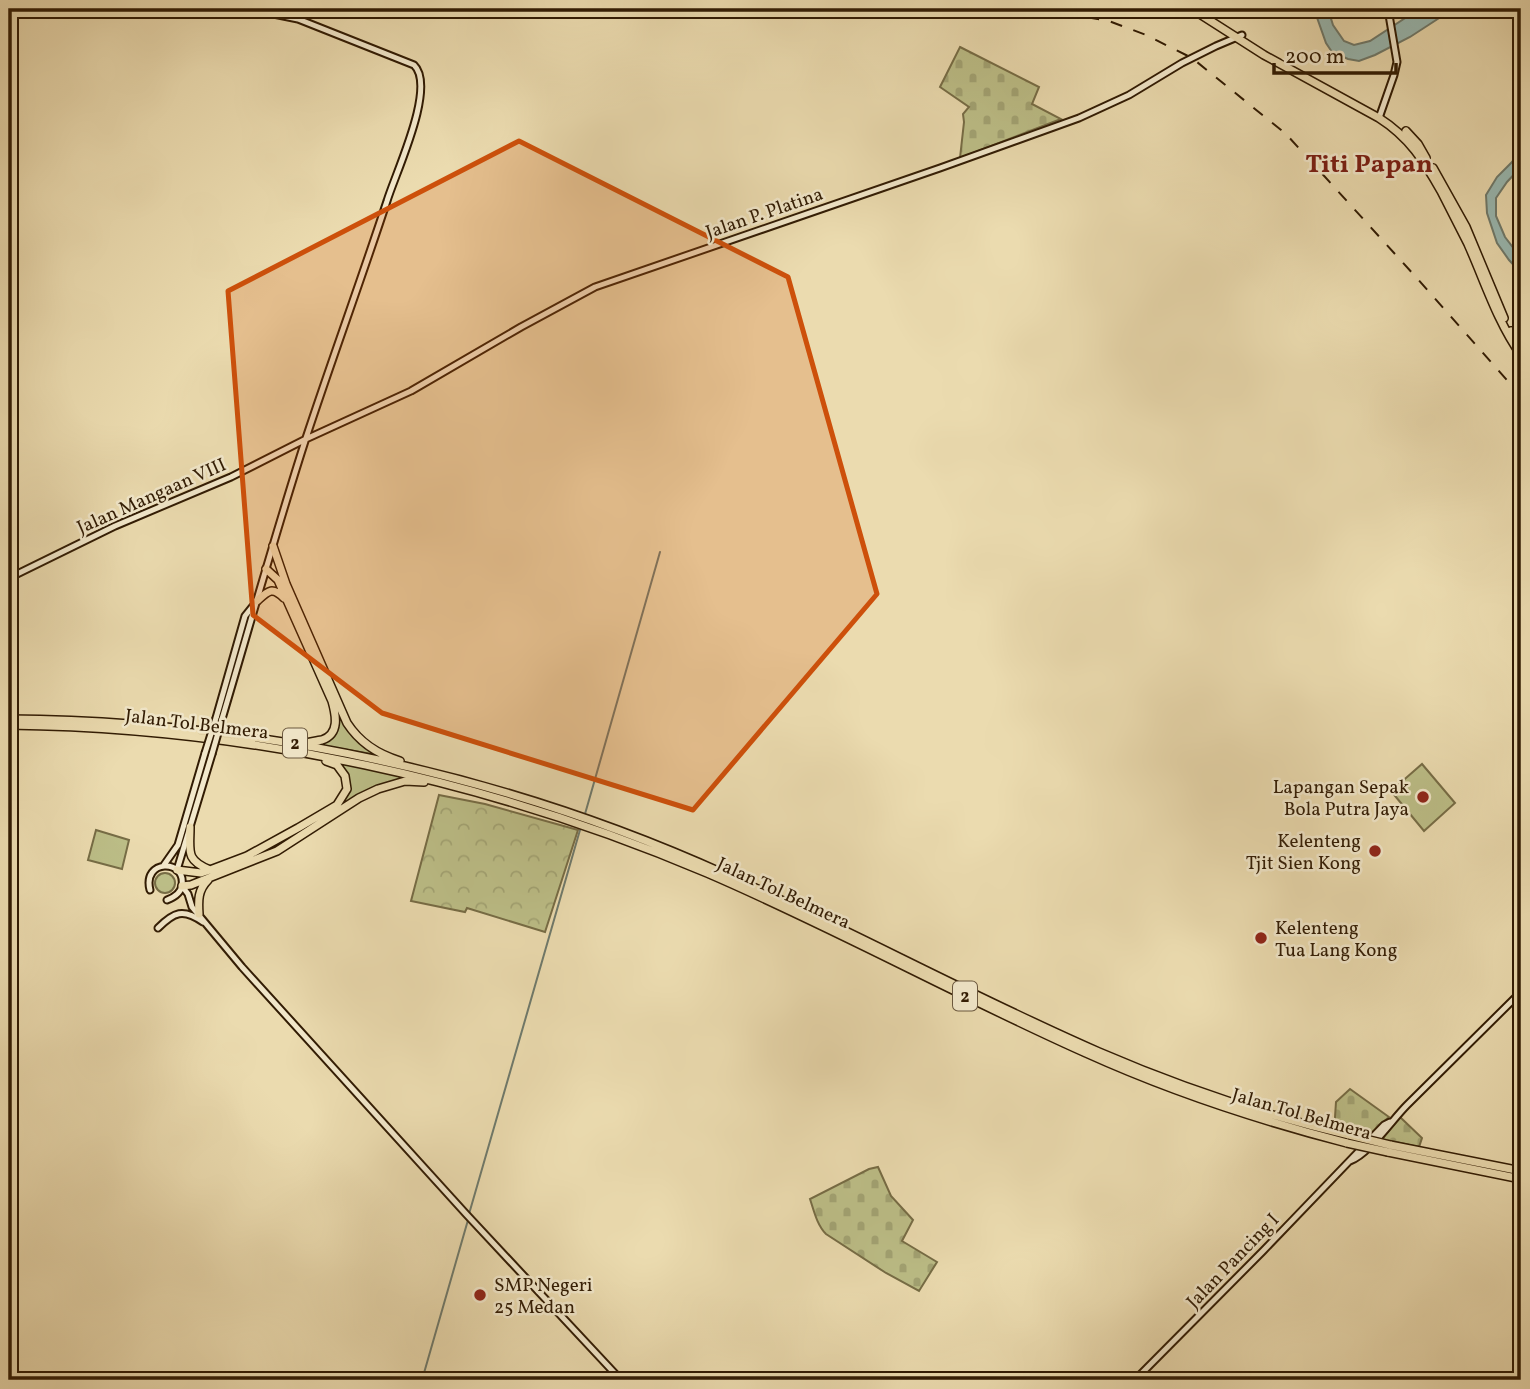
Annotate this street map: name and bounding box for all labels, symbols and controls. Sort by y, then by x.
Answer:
scale bar [1274,32,1397,76]
text: 200 m [1285,43,1345,72]
district label: Titi Papan [1305,147,1433,183]
street label: Jalan P. Platina [702,182,827,246]
street label: Jalan Mangaan VIII [73,452,231,541]
street label: Jalan Tol Belmera [124,703,270,747]
road number: 2 [283,728,307,758]
place label: Lapangan Sepak Bola Putra Jaya [1273,775,1409,823]
marker: Lapangan Sepak Bola Putra Jaya [1415,789,1431,805]
place label: Kelenteng Tjit Sien Kong [1246,829,1361,877]
marker: Kelenteng Tjit Sien Kong [1367,843,1383,859]
street label: Jalan Tol Belmera [712,852,854,936]
place label: Kelenteng Tua Lang Kong [1275,916,1397,964]
marker: Kelenteng Tua Lang Kong [1253,930,1269,946]
road number: 2 [953,981,977,1010]
street label: Jalan Tol Belmera [1228,1083,1374,1147]
street label: Jalan Pancing I [1181,1208,1286,1315]
place label: SMP Negeri 25 Medan [494,1273,593,1321]
marker: SMP Negeri 25 Medan [472,1287,488,1303]

